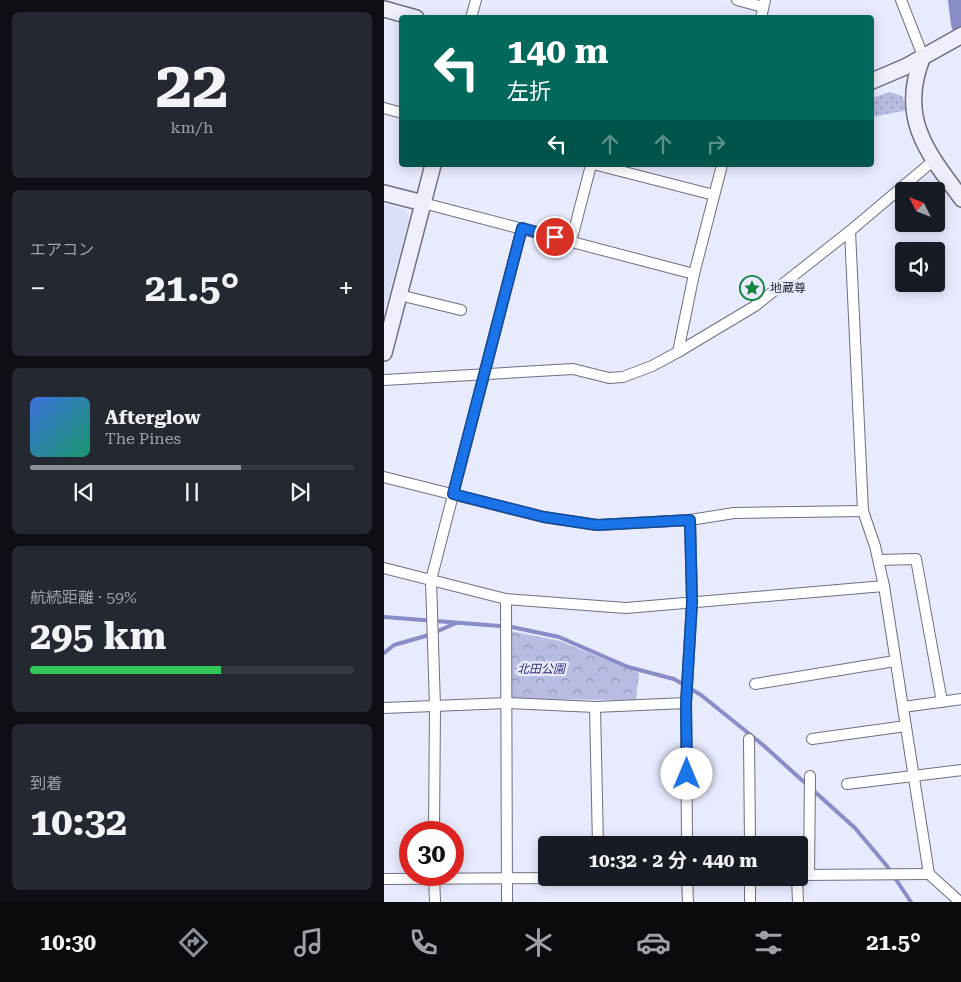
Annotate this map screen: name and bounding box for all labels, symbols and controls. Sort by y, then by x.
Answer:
text: 140 m [507,31,608,72]
icon: left [424,35,489,100]
text: 22 [156,47,228,123]
text: 左折 [507,79,551,104]
text: km/h [171,118,213,137]
icon: left [543,130,571,158]
icon: ahead [596,130,624,158]
icon: ahead [649,130,677,158]
icon: right [702,130,730,158]
north arrow [895,182,945,232]
map controls [895,182,945,292]
pin [534,216,576,258]
icon: arrive [541,223,569,251]
text: エアコン [30,240,94,259]
button: sound [895,242,945,292]
text: 21.5° [145,266,239,310]
text: − [30,272,46,305]
text: + [338,272,354,305]
place icon: 地蔵尊 [739,275,765,301]
place label: 地蔵尊 [770,281,806,295]
text: Afterglow [105,406,201,429]
text: The Pines [105,429,181,448]
icon: previous [70,478,98,506]
icon: pause [178,478,206,506]
icon: next [286,478,314,506]
text: 航続距離 · 59% [30,588,137,607]
text: 295 km [30,614,166,658]
park label: 北田公園 [517,662,567,676]
position arrow [660,747,712,799]
text: 到着 [30,774,62,793]
text: 10:32 [30,800,127,844]
speed limit sign: 30 [399,821,464,886]
text: 10:32 · 2 分 · 440 m [588,849,758,872]
icon: directions [176,925,211,960]
icon: music [291,925,326,960]
icon: phone [406,925,441,960]
icon: climate [521,925,556,960]
icon: car [636,925,671,960]
icon: filters [751,925,786,960]
text: 10:30 [40,930,96,955]
text: 21.5° [866,930,921,955]

